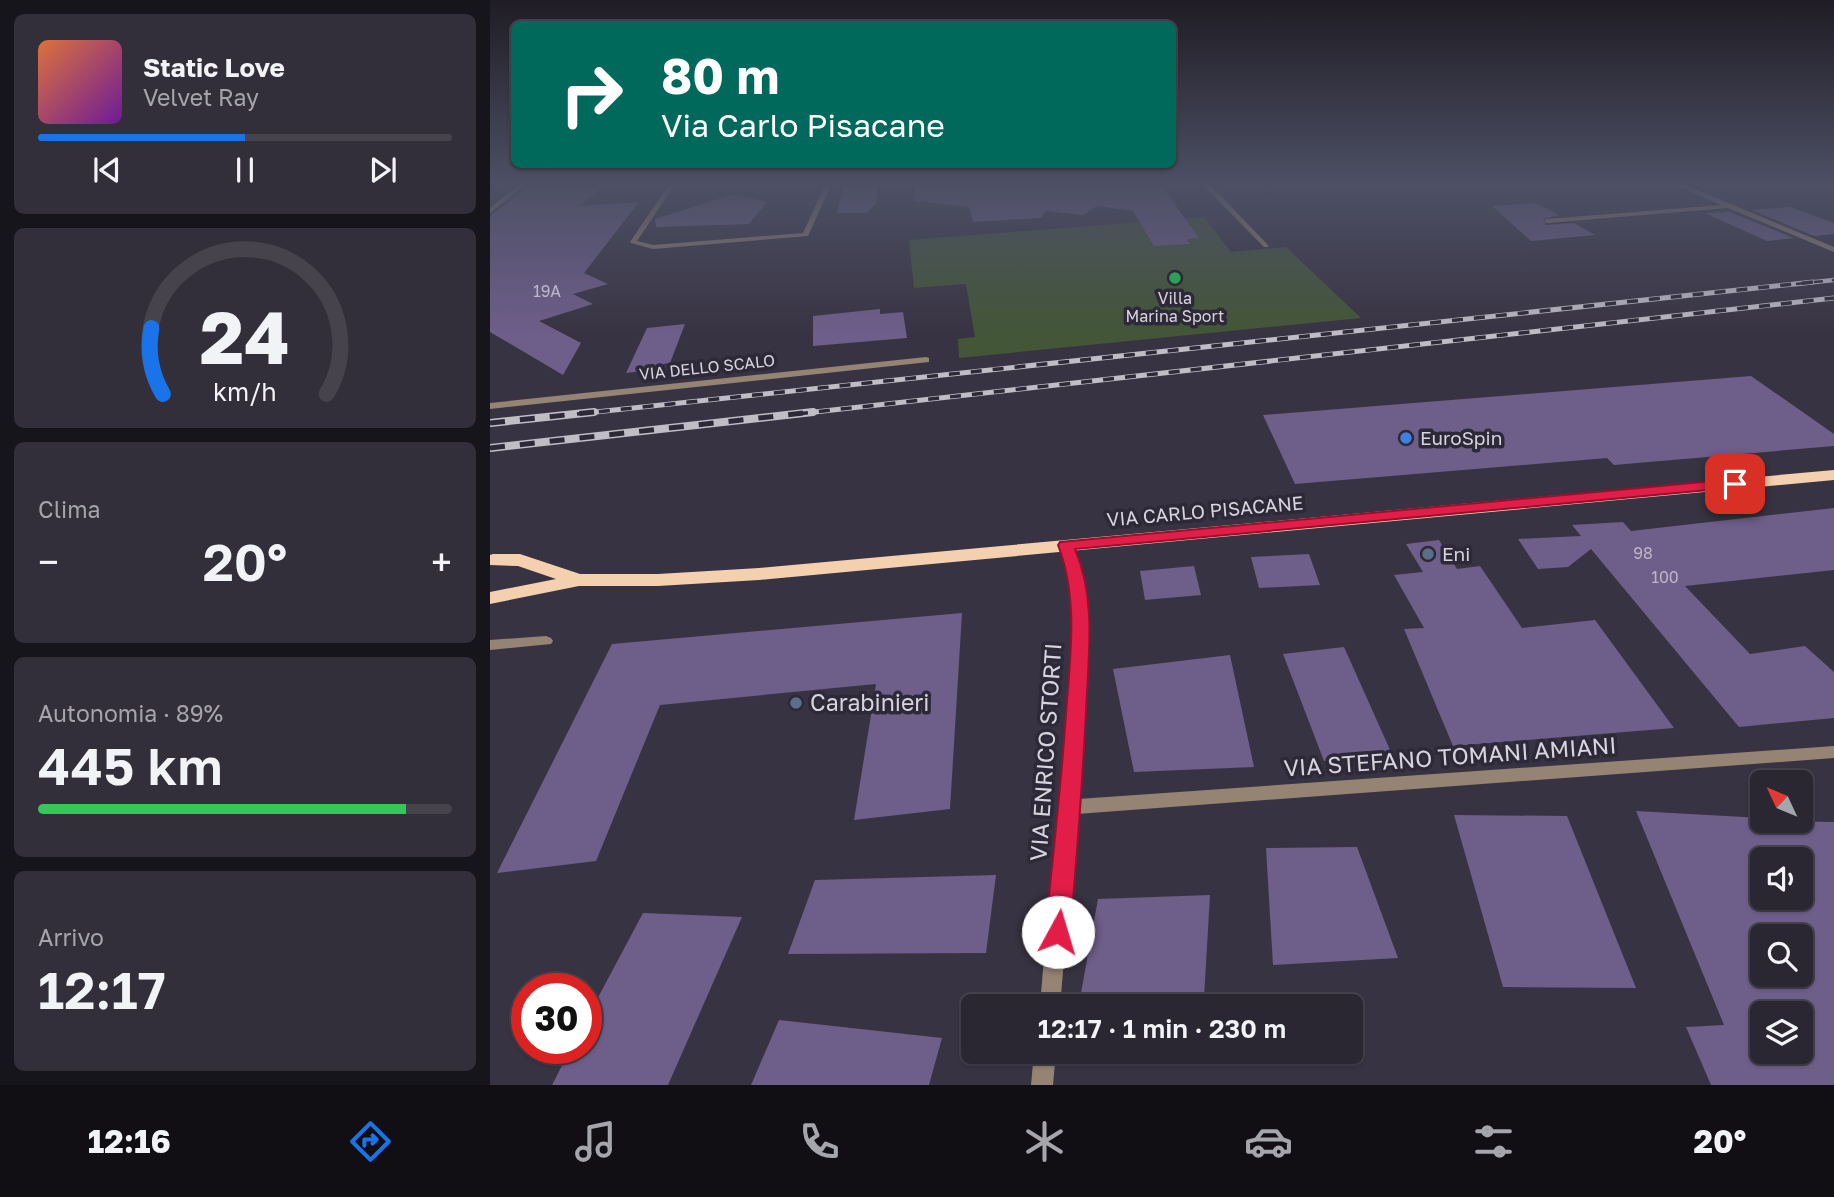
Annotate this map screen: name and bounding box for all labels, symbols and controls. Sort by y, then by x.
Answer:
text: 80 m [661,46,779,105]
icon: right [546,49,637,140]
text: Static Love [143,52,285,83]
text: Velvet Ray [143,83,259,111]
text: Via Carlo Pisacane [661,106,945,144]
icon: previous [88,151,126,189]
icon: pause [226,151,264,189]
icon: next [364,151,402,189]
marker: Villa Marina Sport [1167,270,1183,286]
house number: 19A [533,281,561,301]
place label: Villa Marina Sport [1126,288,1224,326]
text: 24 [200,294,290,381]
street label: VIA DELLO SCALO [638,350,776,384]
text: km/h [213,376,277,407]
place label: EuroSpin [1420,426,1502,449]
marker: EuroSpin [1398,430,1414,446]
pin [1705,454,1765,514]
icon: arrive [1716,465,1754,503]
street label: VIA CARLO PISACANE [1106,490,1304,531]
text: Clima [38,495,101,523]
text: 20° [203,530,287,592]
text: − [38,539,59,584]
text: + [431,539,452,584]
place label: Eni [1442,542,1470,565]
house number: 98 [1633,543,1653,563]
marker: Eni [1420,546,1436,562]
house number: 100 [1651,567,1679,587]
street label: VIA ENRICO STORTI [1023,642,1067,862]
place label: Carabinieri [810,688,929,716]
marker: Carabinieri [788,695,804,711]
text: Autonomia · 89% [38,699,223,727]
street label: VIA STEFANO TOMANI AMIANI [1283,730,1617,782]
text: 445 km [38,734,223,796]
north arrow [1750,770,1813,833]
map controls [1750,770,1813,1064]
button: sound [1750,847,1813,910]
position arrow [1021,895,1095,969]
text: Arrivo [38,923,104,951]
button: search [1750,924,1813,987]
text: 12:17 [38,958,166,1020]
speed limit sign: 30 [511,973,602,1064]
button: layers [1750,1001,1813,1064]
text: 12:17 · 1 min · 230 m [1038,1013,1286,1044]
icon: directions [346,1117,395,1166]
icon: music [571,1117,620,1166]
icon: phone [795,1117,844,1166]
icon: climate [1020,1117,1069,1166]
icon: car [1244,1117,1293,1166]
icon: filters [1469,1117,1518,1166]
text: 12:16 [88,1122,171,1160]
text: 20° [1693,1122,1746,1160]

